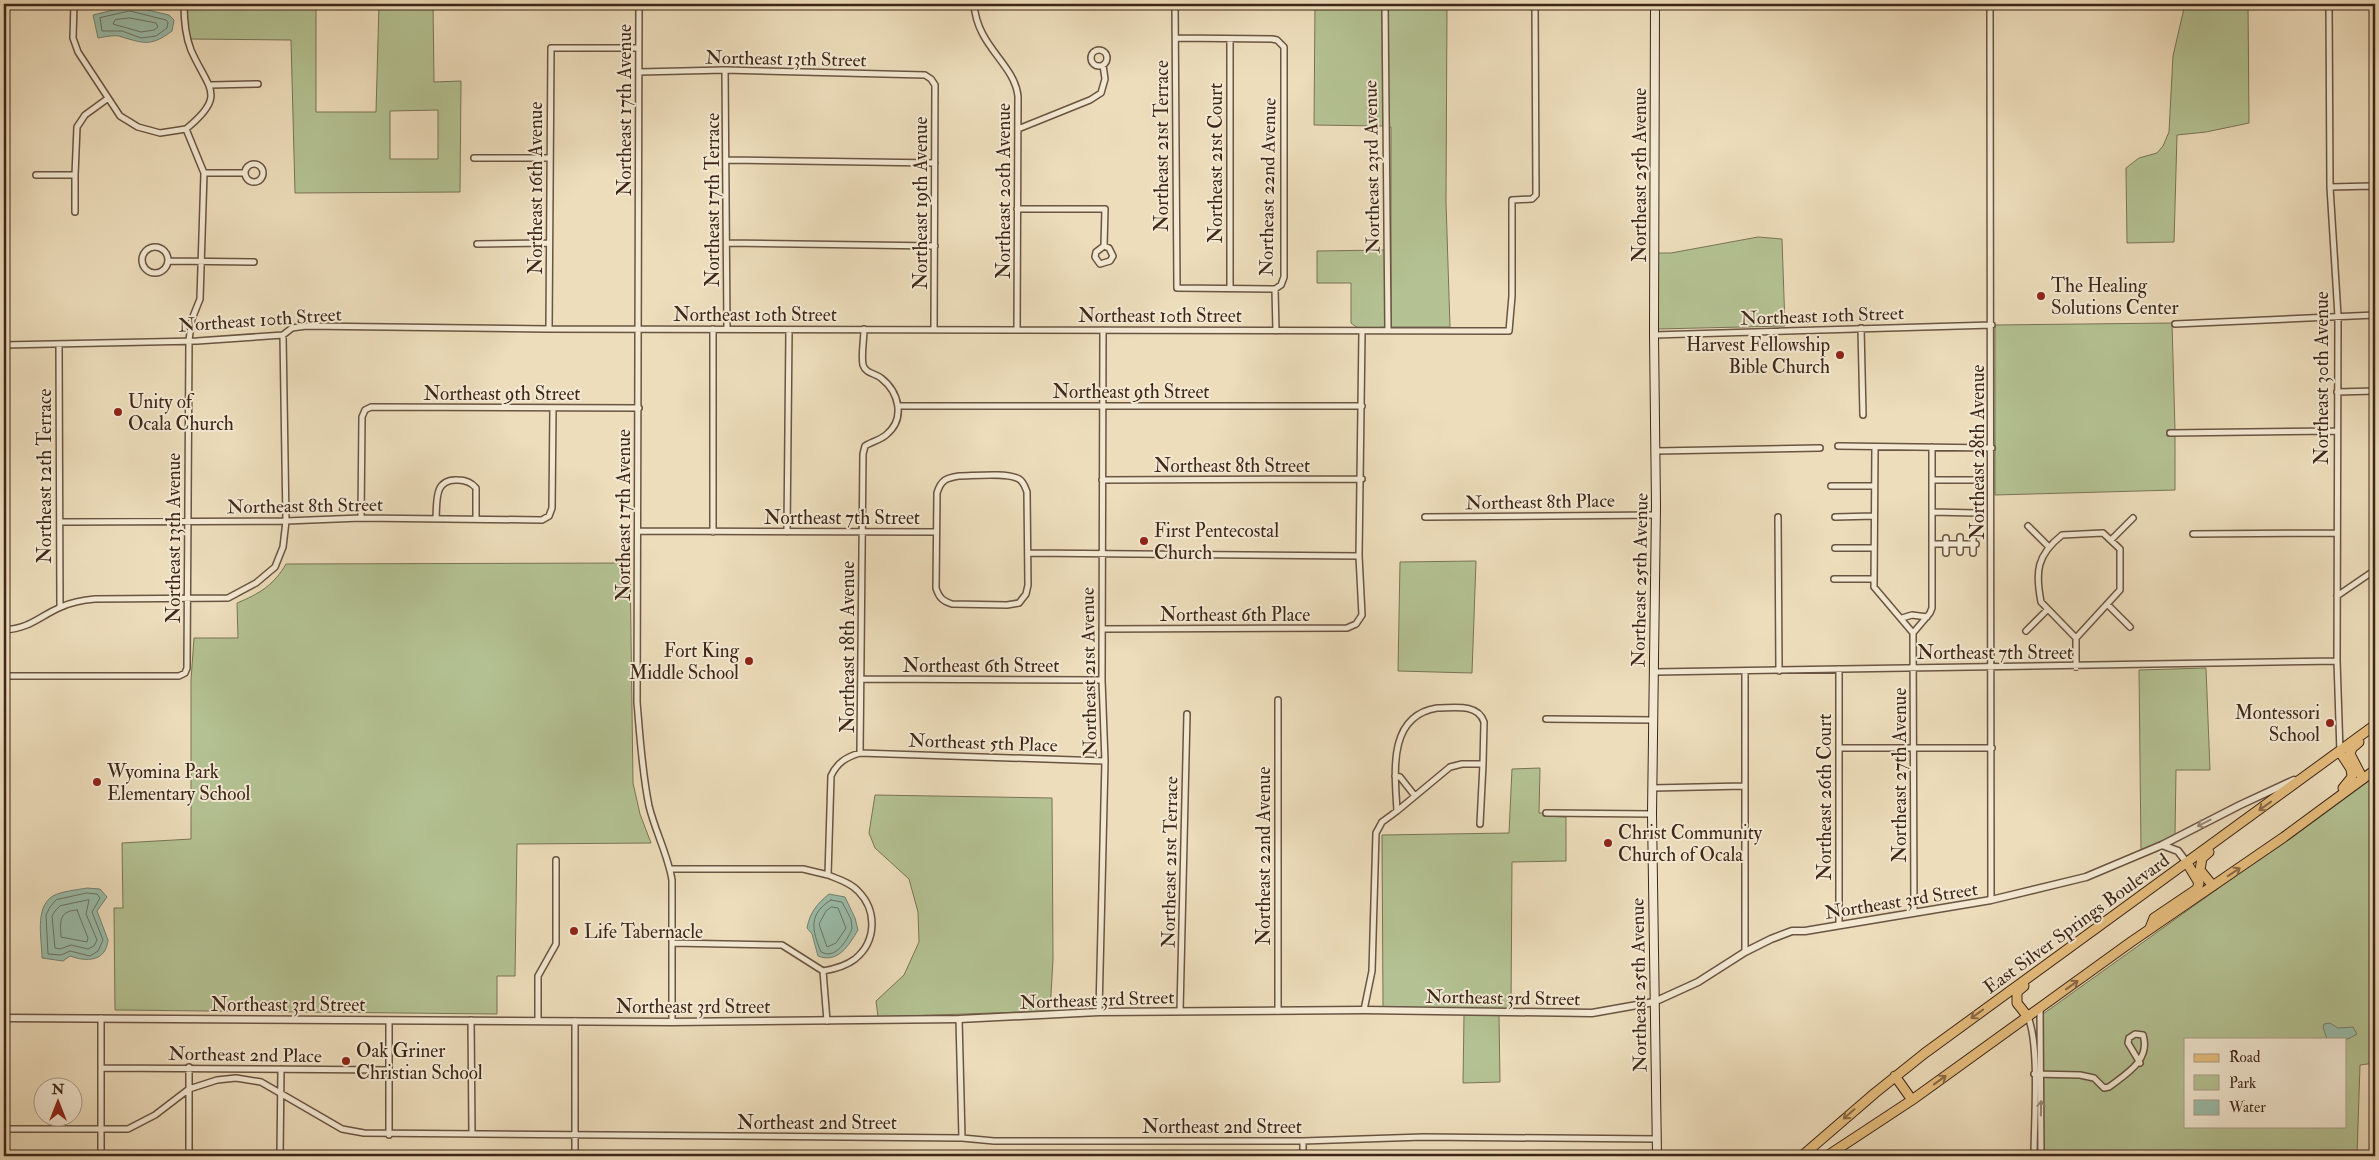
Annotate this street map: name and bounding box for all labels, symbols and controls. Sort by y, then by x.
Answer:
street label: Northeast 17th Avenue [613,24,637,196]
street label: Northeast 13th Street [705,46,867,72]
street label: Northeast 21st Terrace [1150,60,1174,232]
street label: Northeast 23rd Avenue [1358,80,1386,254]
street label: Northeast 21st Court [1204,83,1228,243]
street label: Northeast 25th Avenue [1628,88,1652,262]
street label: Northeast 22nd Avenue [1254,97,1282,277]
street label: Northeast 16th Avenue [524,102,548,274]
street label: Northeast 20th Avenue [992,103,1016,279]
street label: Northeast 17th Terrace [701,113,725,287]
street label: Northeast 19th Avenue [909,116,933,289]
place label: The Healing Solutions Center [2051,274,2178,320]
marker: The Healing Solutions Center [2035,290,2047,302]
street label: Northeast 30th Avenue [2310,291,2334,465]
street label: Northeast 10th Street [1740,301,1904,331]
street label: Northeast 10th Street [178,302,343,338]
street label: Northeast 10th Street [673,303,837,327]
street label: Northeast 10th Street [1078,304,1242,328]
place label: Harvest Fellowship Bible Church [1686,333,1830,379]
marker: Harvest Fellowship Bible Church [1834,349,1846,361]
street label: Northeast 28th Avenue [1966,364,1990,540]
street label: Northeast 9th Street [1053,380,1210,404]
street label: Northeast 9th Street [424,382,581,406]
street label: Northeast 12th Terrace [33,388,57,564]
place label: Unity of Ocala Church [128,390,234,436]
marker: Unity of Ocala Church [112,406,124,418]
street label: Northeast 17th Avenue [612,429,636,601]
street label: Northeast 13th Avenue [162,453,186,623]
street label: Northeast 8th Street [1154,454,1310,478]
street label: Northeast 8th Place [1465,489,1615,515]
street label: Northeast 8th Street [227,493,383,519]
street label: Northeast 25th Avenue [1626,493,1654,667]
street label: Northeast 7th Street [764,506,920,530]
place label: First Pentecostal Church [1154,519,1279,565]
marker: First Pentecostal Church [1138,535,1150,547]
street label: Northeast 18th Avenue [836,561,860,733]
street label: Northeast 21st Avenue [1076,587,1102,757]
street label: Northeast 6th Place [1160,603,1310,627]
place label: Fort King Middle School [629,639,740,685]
street label: Northeast 7th Street [1917,641,2073,665]
street label: Northeast 6th Street [903,654,1059,678]
marker: Fort King Middle School [743,655,755,667]
street label: Northeast 27th Avenue [1888,688,1912,862]
place label: Montessori School [2235,701,2320,747]
street label: Northeast 26th Court [1813,714,1837,880]
marker: Montessori School [2324,717,2336,729]
street label: Northeast 5th Place [908,728,1058,758]
place label: Wyomina Park Elementary School [106,760,251,806]
street label: Northeast 22nd Avenue [1252,767,1276,945]
marker: Wyomina Park Elementary School [91,776,103,788]
street label: Northeast 21st Terrace [1157,776,1183,948]
one-way arrow [2259,800,2272,811]
one-way arrow [2197,819,2212,828]
place label: Christ Community Church of Ocala [1618,821,1763,867]
marker: Christ Community Church of Ocala [1602,837,1614,849]
street label: East Silver Springs Boulevard [1979,848,2175,1000]
one-way arrow [2227,867,2241,877]
street label: Northeast 3rd Street [1823,877,1979,925]
street label: Northeast 25th Avenue [1625,898,1653,1072]
place label: Life Tabernacle [584,920,703,944]
marker: Life Tabernacle [568,925,580,937]
one-way arrow [2065,980,2079,990]
street label: Northeast 3rd Street [1019,985,1175,1015]
street label: Northeast 3rd Street [1425,985,1581,1011]
street label: Northeast 3rd Street [211,993,365,1017]
street label: Northeast 3rd Street [616,995,770,1019]
one-way arrow [1970,1009,1984,1019]
legend [2184,1038,2346,1128]
place label: Oak Griner Christian School [356,1039,483,1085]
street label: Northeast 2nd Place [168,1042,322,1068]
text: Road [2229,1048,2261,1067]
marker: Oak Griner Christian School [340,1055,352,1067]
text: Park [2229,1074,2256,1093]
one-way arrow [1933,1075,1947,1085]
north arrow [32,1078,82,1128]
text: N [51,1081,65,1098]
text: Water [2228,1098,2266,1117]
one-way arrow [2036,1100,2046,1116]
one-way arrow [1843,1109,1856,1120]
street label: Northeast 2nd Street [737,1111,897,1135]
street label: Northeast 2nd Street [1142,1115,1302,1139]

